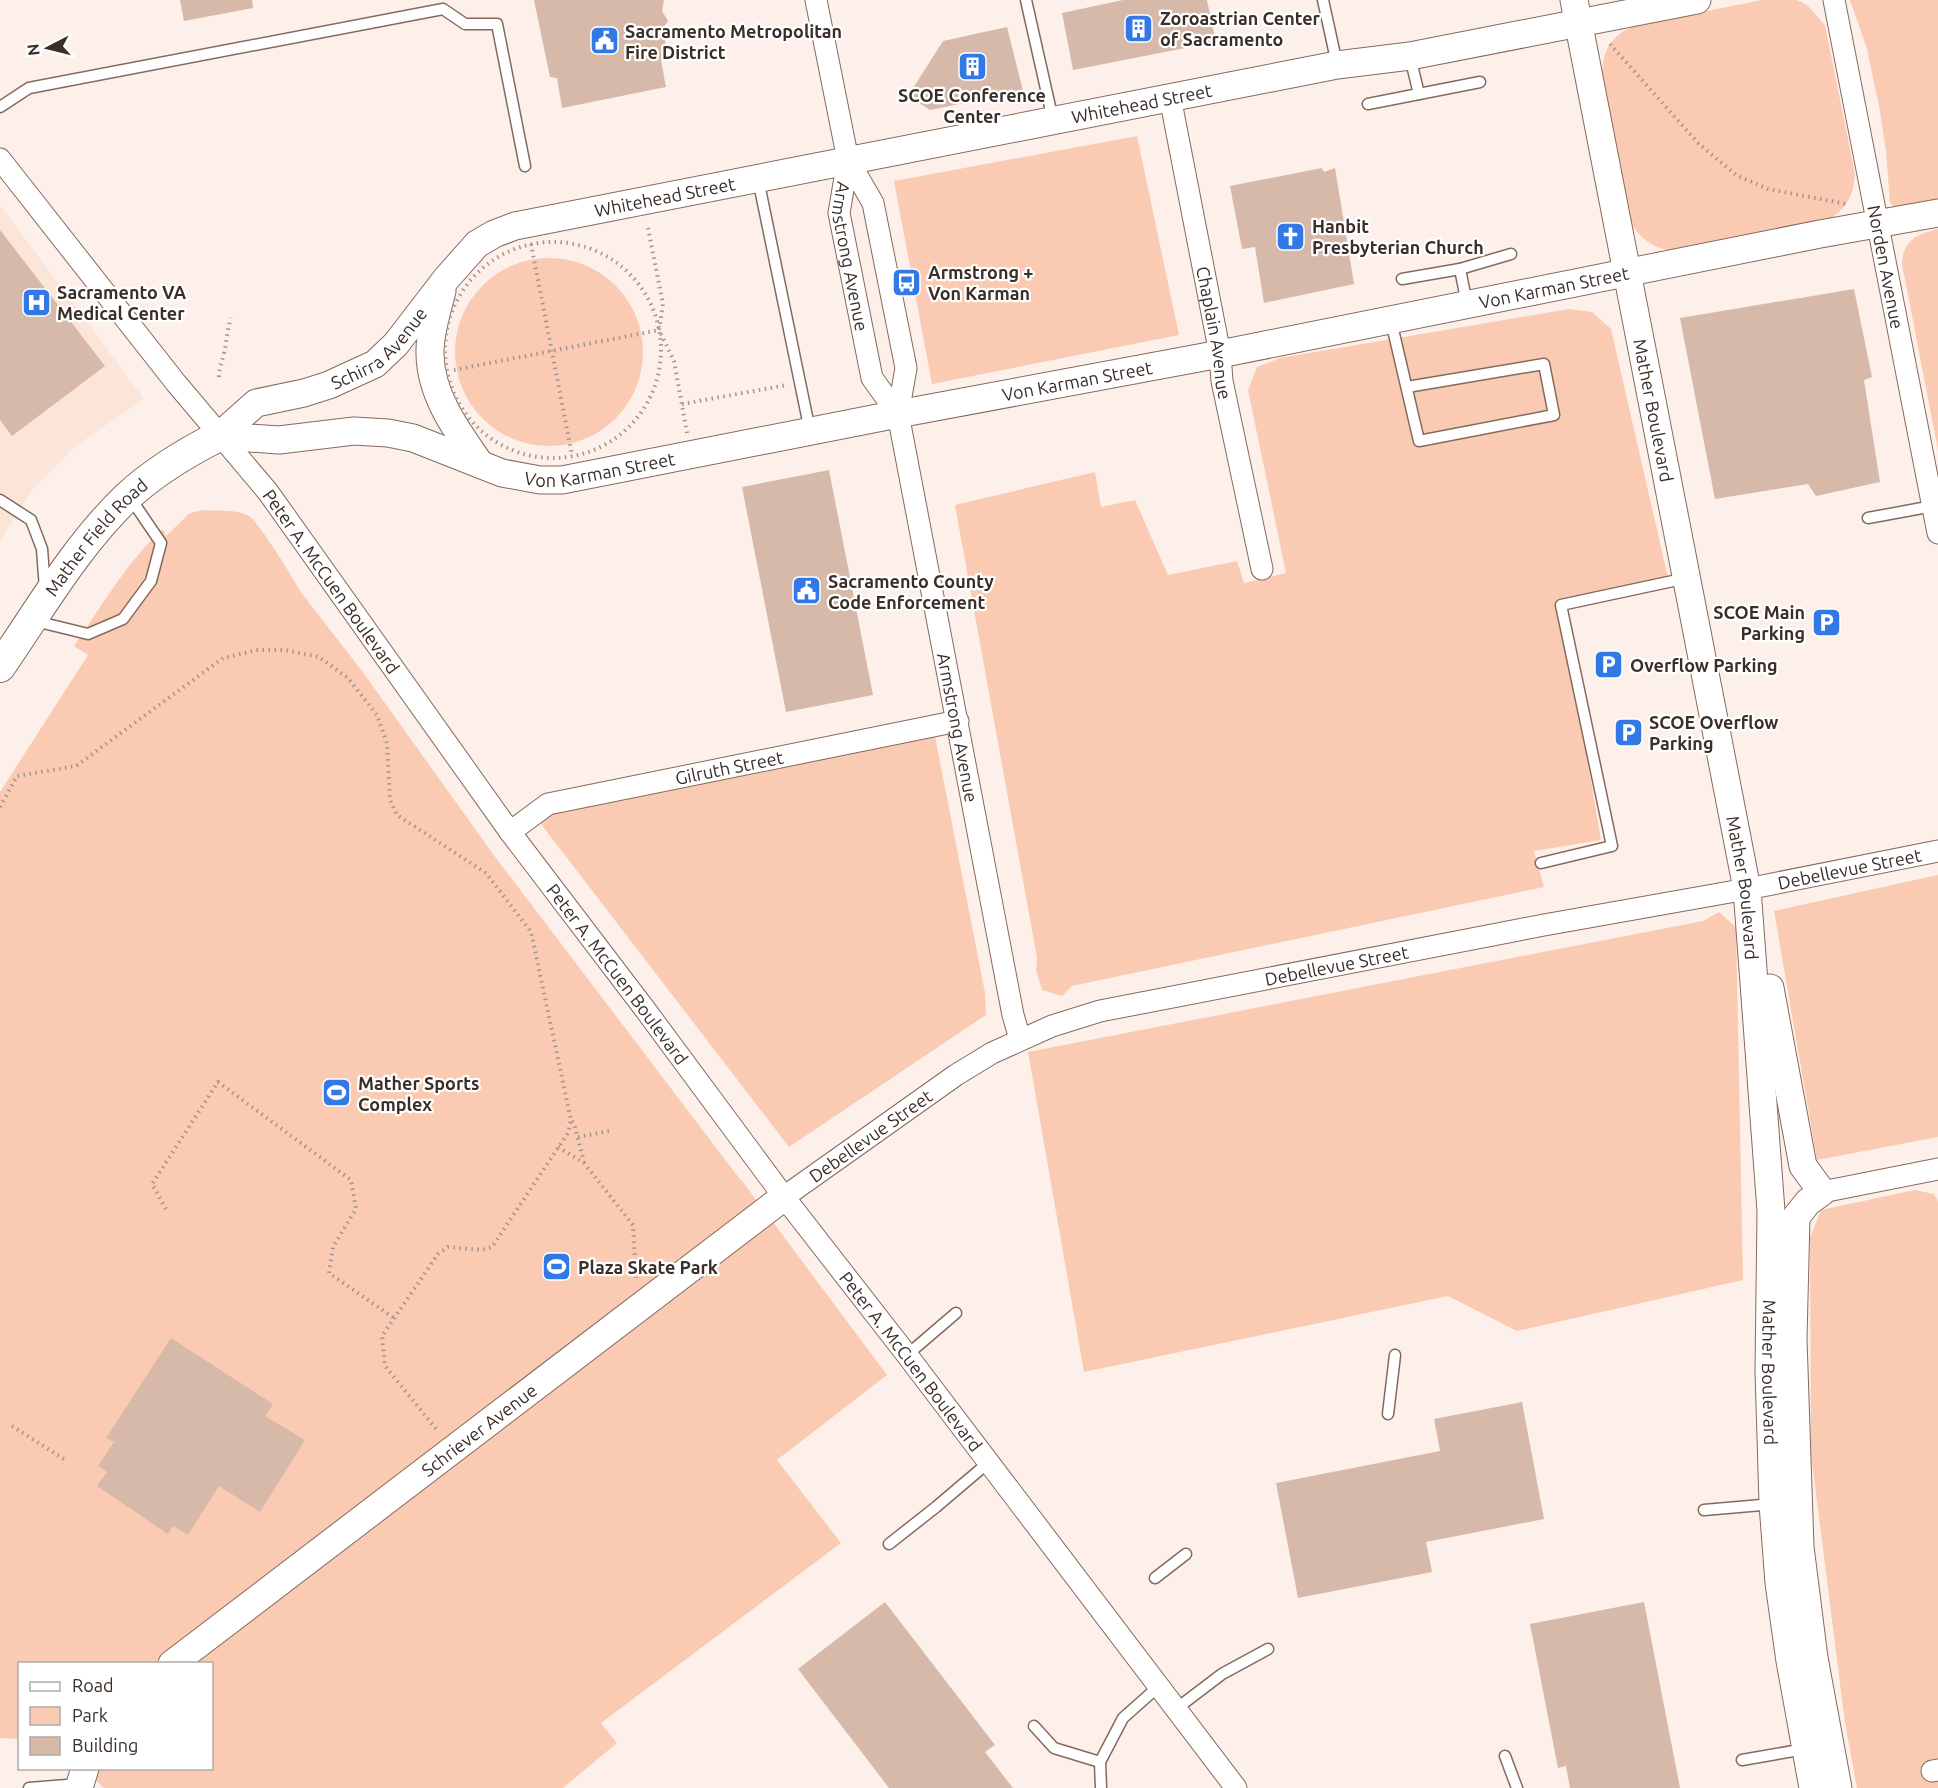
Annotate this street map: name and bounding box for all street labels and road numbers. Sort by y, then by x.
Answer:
street label: Whitehead Street [1070,80,1214,127]
street label: Whitehead Street [593,173,737,220]
street label: Armstrong Avenue [829,180,872,333]
street label: Norden Avenue [1864,203,1908,331]
street label: Von Karman Street [1477,262,1631,312]
street label: Chaplain Avenue [1193,265,1236,401]
street label: Schirra Avenue [328,303,431,393]
street label: Mather Boulevard [1630,337,1678,484]
street label: Von Karman Street [1000,357,1154,404]
street label: Von Karman Street [523,448,676,490]
street label: Mather Field Road [41,474,151,599]
street label: Peter A. McCuen Boulevard [259,485,404,677]
street label: Armstrong Avenue [934,651,982,804]
street label: Gilruth Street [673,747,785,788]
street label: Mather Boulevard [1723,814,1762,961]
street label: Debellevue Street [1776,845,1923,893]
street label: Peter A. McCuen Boulevard [543,880,692,1068]
street label: Debellevue Street [1263,942,1410,989]
street label: Debellevue Street [805,1085,936,1186]
street label: Peter A. McCuen Boulevard [836,1268,986,1455]
street label: Mather Boulevard [1759,1300,1781,1445]
street label: Schriever Avenue [417,1380,540,1480]

